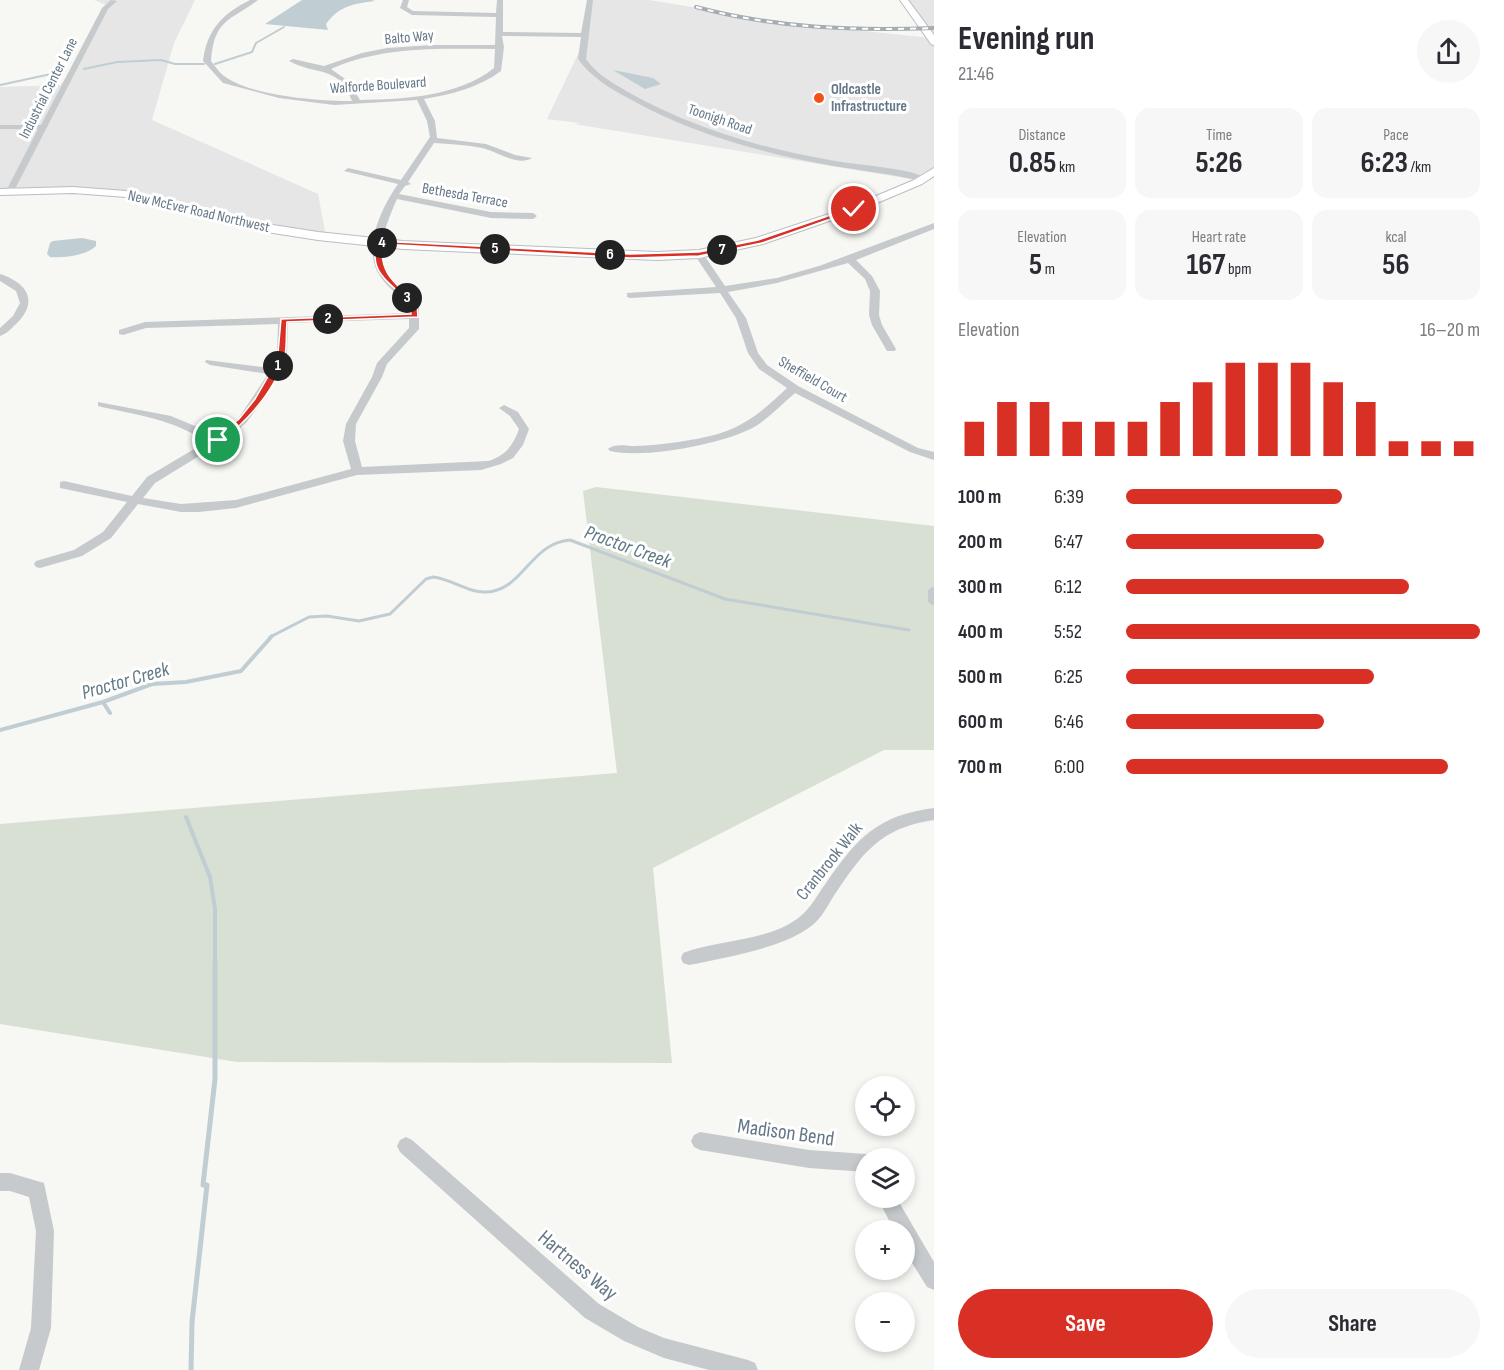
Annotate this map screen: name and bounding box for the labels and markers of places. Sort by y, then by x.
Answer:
place label: Oldcastle Infrastructure [831,80,907,116]
marker: Oldcastle Infrastructure [812,91,826,105]
pin [828,183,879,234]
pin: 4 [367,228,397,258]
pin: 5 [480,234,510,264]
pin: 7 [707,235,737,265]
pin: 6 [595,240,625,270]
pin: 3 [392,283,422,313]
pin: 2 [313,304,343,334]
pin: 1 [263,351,293,381]
pin [192,414,243,465]

